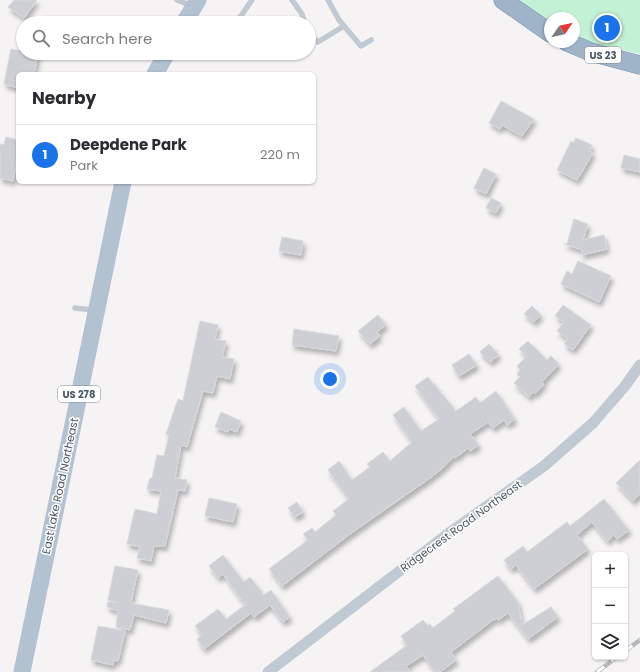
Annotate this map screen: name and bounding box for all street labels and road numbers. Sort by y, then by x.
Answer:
road number: US 23 [585,47,621,63]
road number: US 278 [58,386,100,402]
street label: East Lake Road Northeast [38,416,82,556]
street label: Ridgecrest Road Northeast [397,476,525,576]

